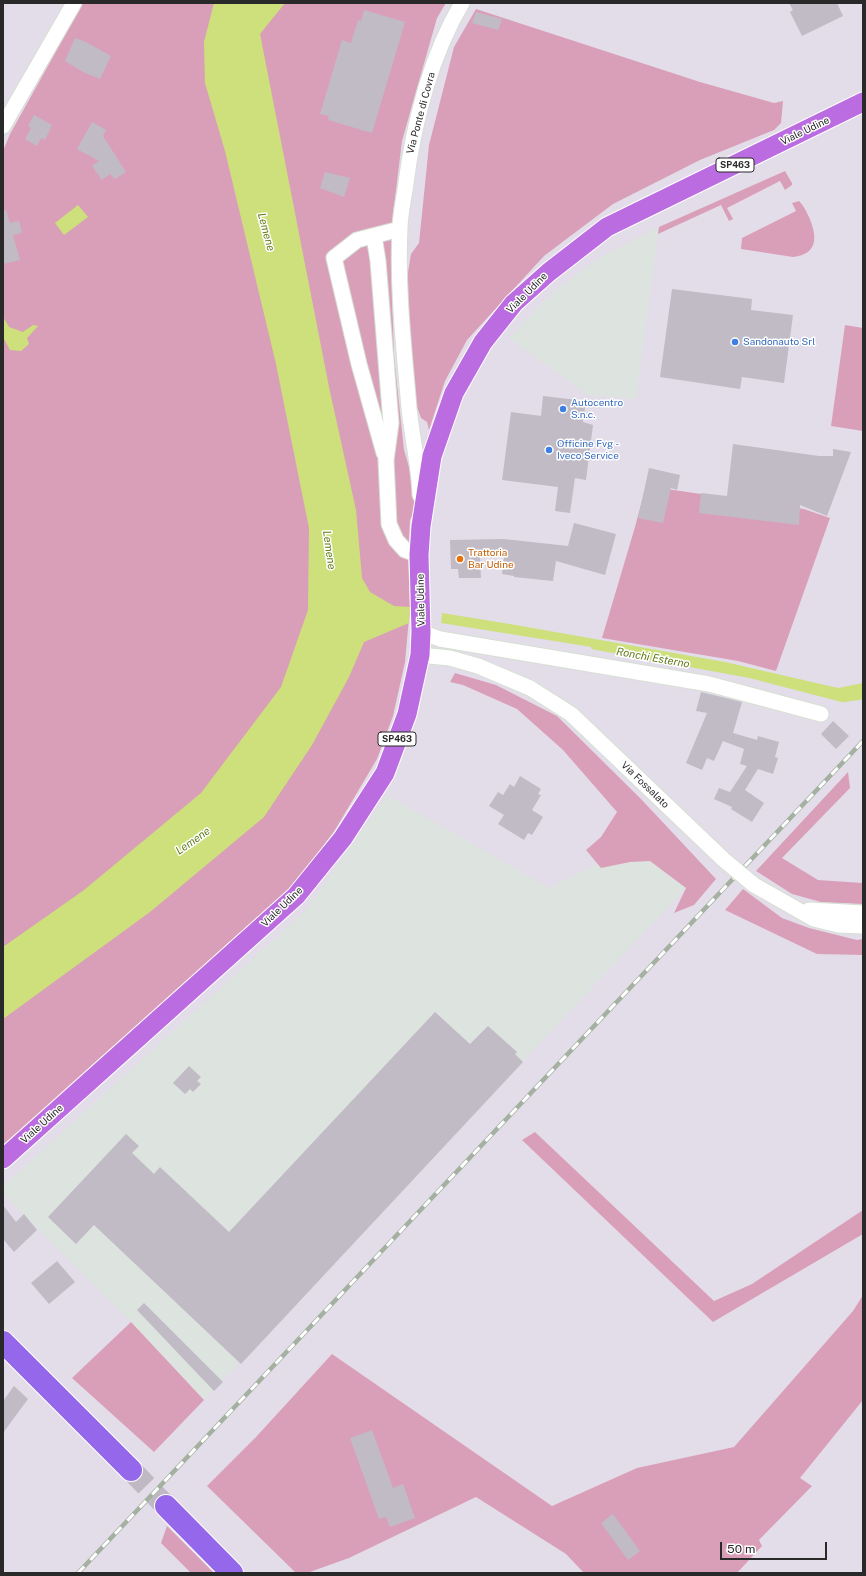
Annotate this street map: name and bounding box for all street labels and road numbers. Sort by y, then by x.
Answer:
street label: Via Ponte di Covra [404,71,438,155]
street label: Viale Udine [779,114,831,148]
road number: SP463 [716,158,754,172]
street label: Viale Udine [504,270,550,316]
street label: Viale Udine [415,574,427,626]
road number: SP463 [378,732,416,746]
street label: Via Fossalato [619,759,671,811]
street label: Viale Udine [259,884,305,930]
street label: Viale Udine [18,1102,66,1146]

